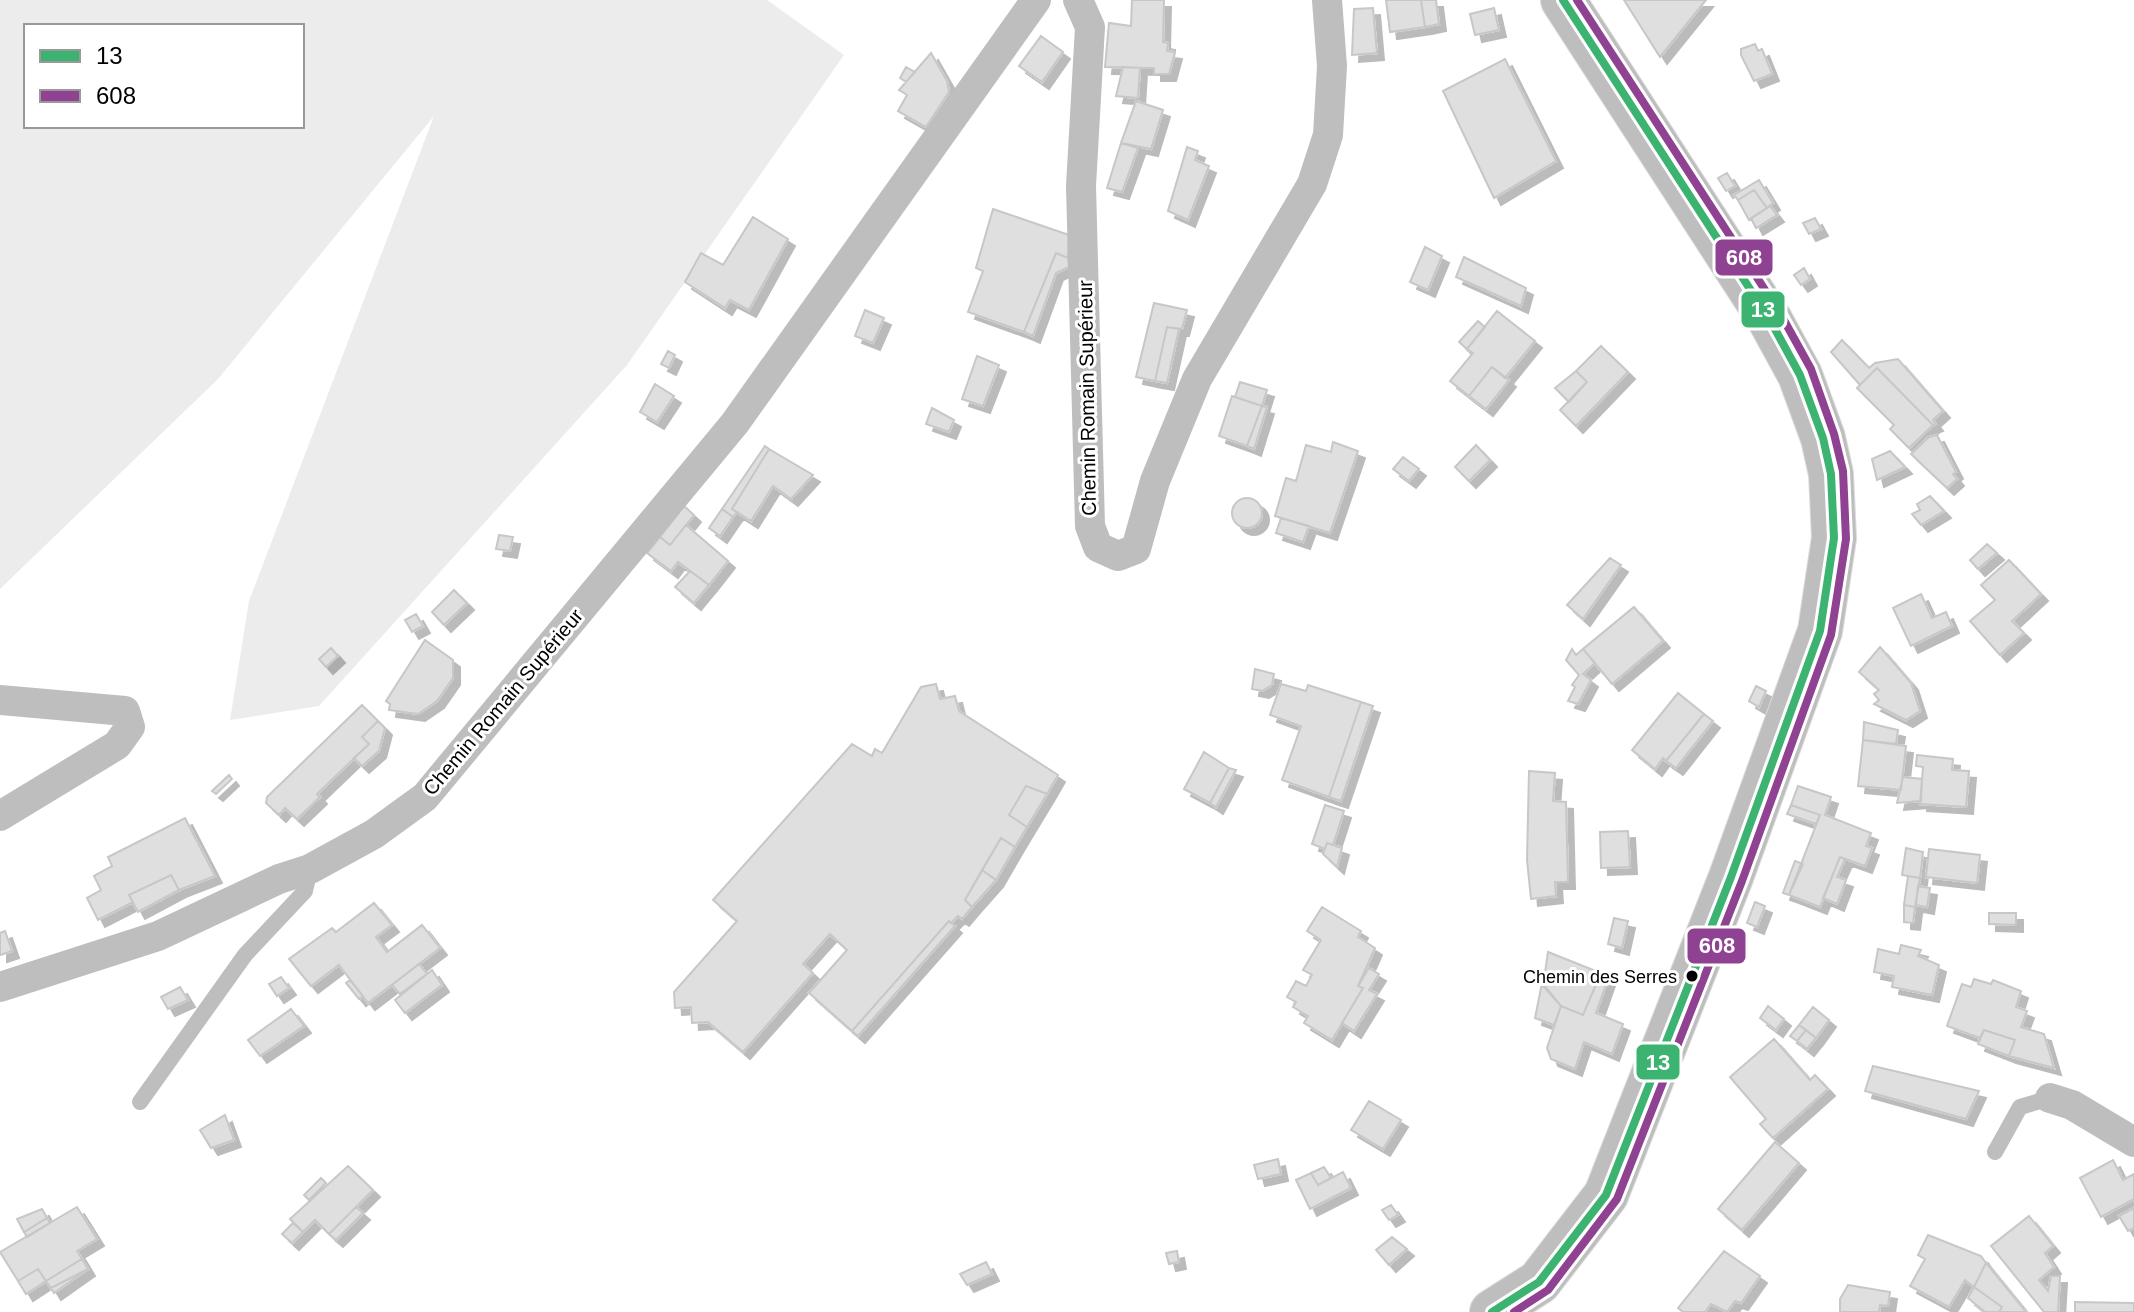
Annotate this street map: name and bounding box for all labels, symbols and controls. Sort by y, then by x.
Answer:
legend [24,24,304,128]
text: 13 [96,42,123,69]
text: 608 [96,82,136,109]
line badge: 608 [1714,238,1774,277]
text: 608 [1726,245,1762,270]
street label: Chemin Romain Supérieur [1074,280,1100,516]
line badge: 13 [1740,290,1786,329]
text: 13 [1751,297,1775,322]
street label: Chemin Romain Supérieur [419,604,587,799]
line badge: 608 [1686,927,1747,965]
text: 608 [1699,933,1735,958]
place label: Chemin des Serres [1523,967,1677,987]
marker: Chemin des Serres [1684,968,1700,984]
line badge: 13 [1635,1043,1681,1081]
text: 13 [1646,1050,1670,1075]

